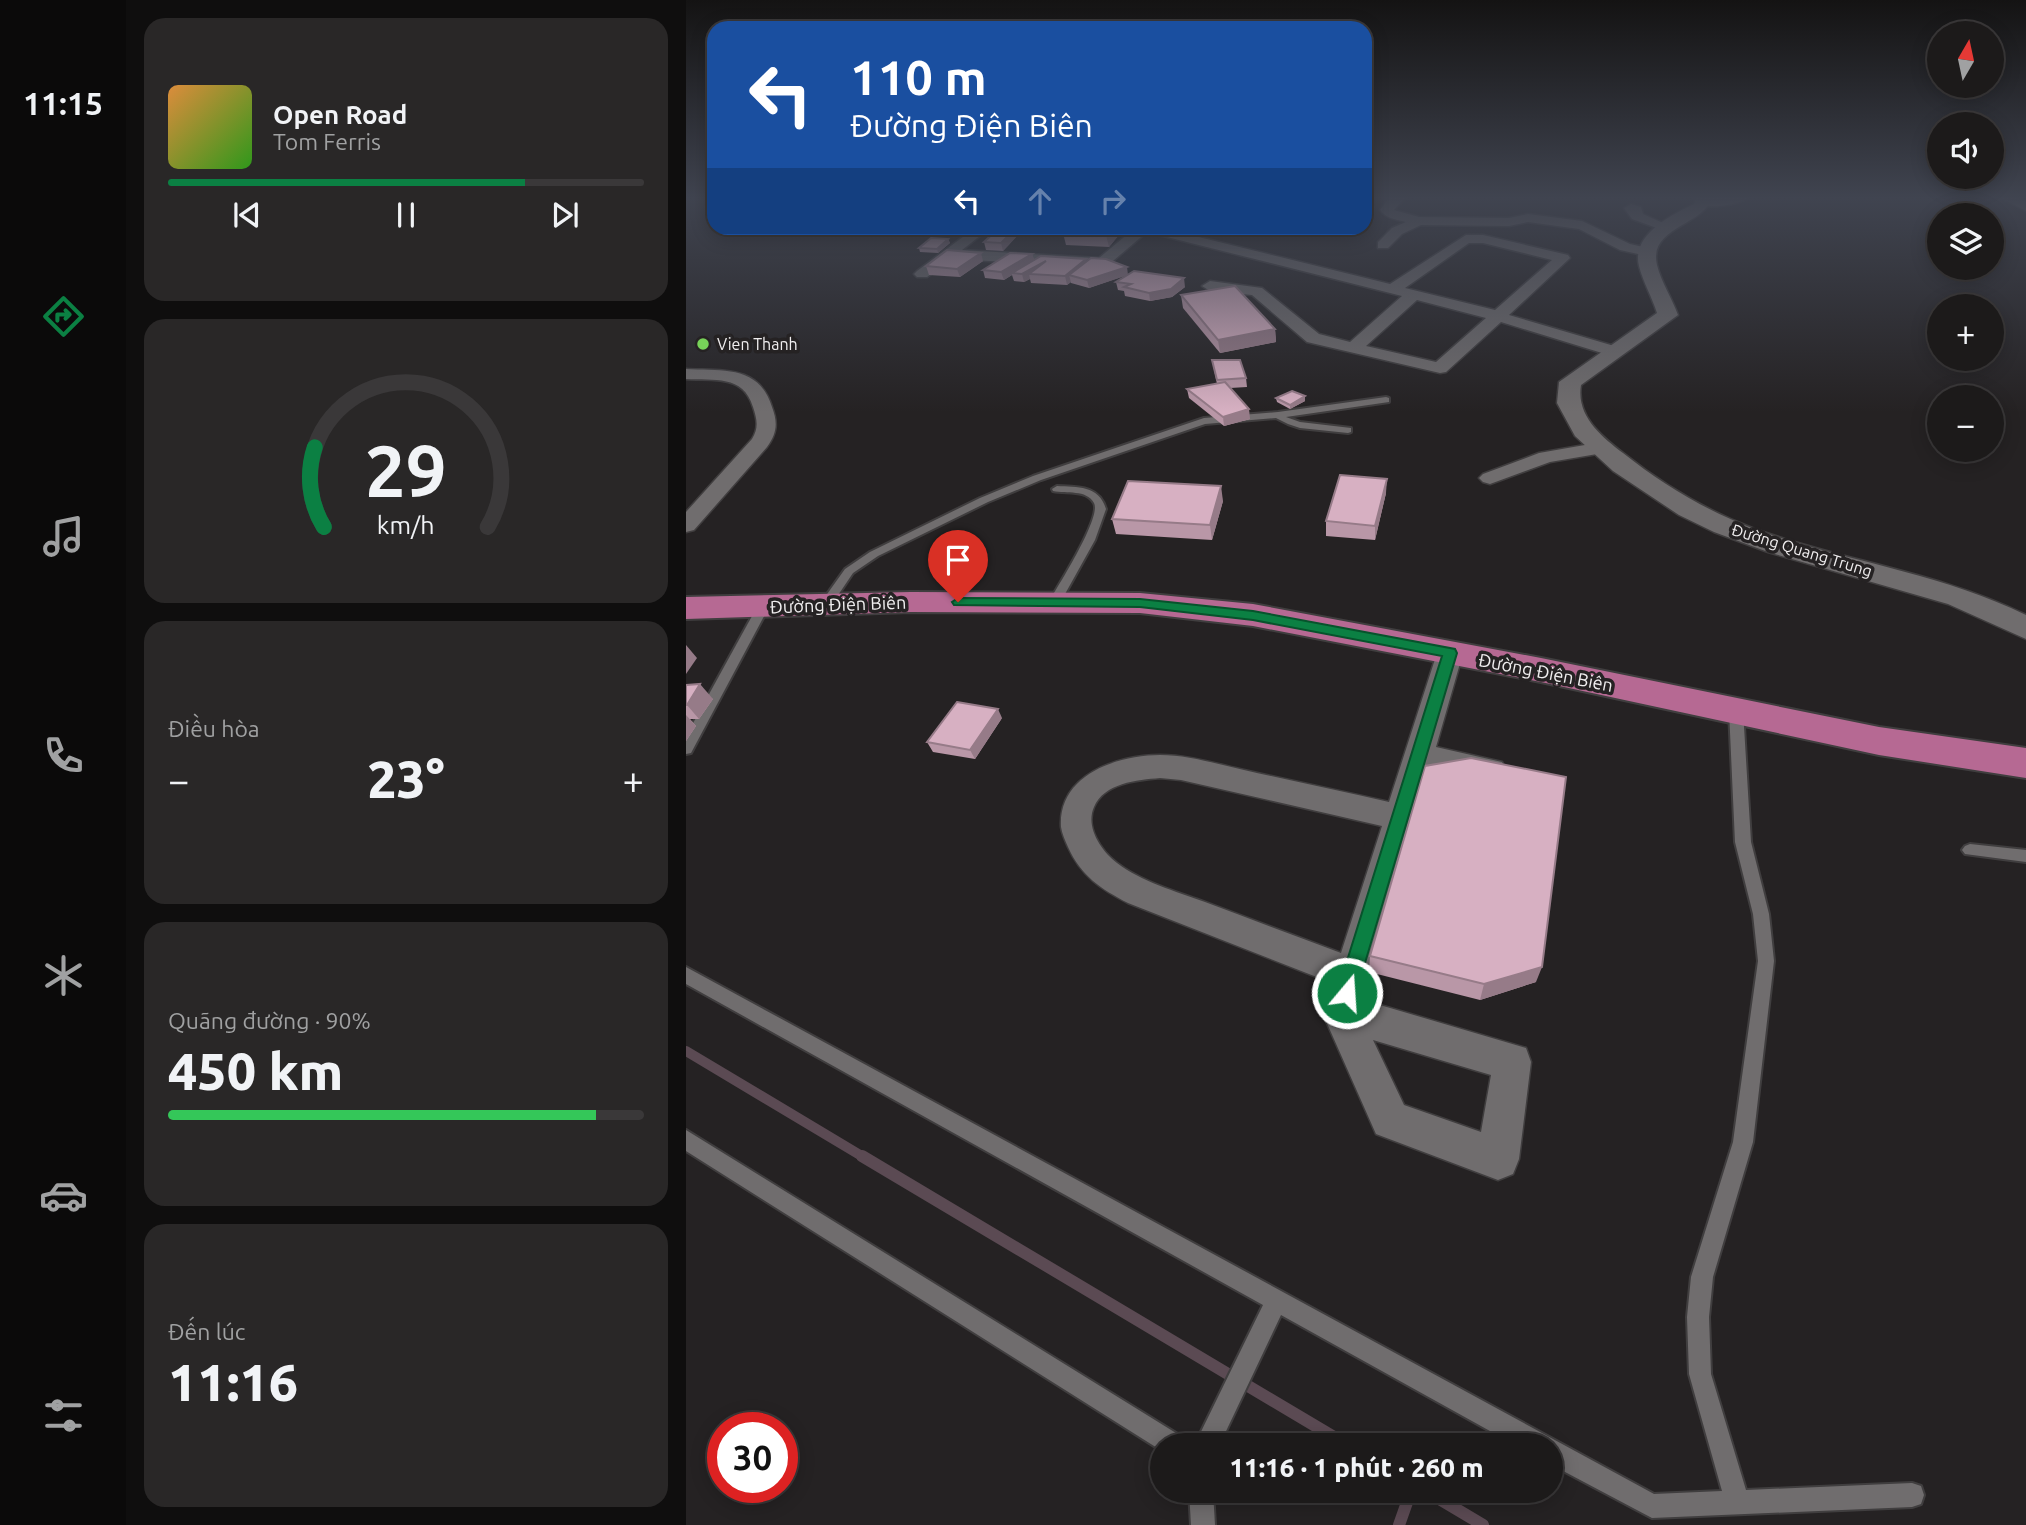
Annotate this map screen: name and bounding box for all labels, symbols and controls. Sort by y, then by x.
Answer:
north arrow [1927,21,2004,98]
map controls [1927,21,2004,462]
icon: left [735,49,826,140]
text: 110 m [850,49,987,104]
text: 11:15 [23,85,103,121]
text: Open Road [273,100,407,129]
text: Đường Điện Biên [850,107,1093,143]
button: sound [1927,112,2004,189]
text: Tom Ferris [273,129,381,154]
icon: left [948,182,986,220]
icon: ahead [1021,182,1059,220]
icon: right [1094,182,1132,220]
icon: previous [228,196,266,234]
icon: pause [387,196,425,234]
icon: next [546,196,584,234]
button: layers [1927,203,2004,280]
icon: directions [39,292,88,341]
button: + [1927,294,2004,371]
place label: Vien Thanh [717,335,798,353]
marker: Vien Thanh [695,336,711,352]
button: − [1927,385,2004,462]
text: 29 [365,430,447,512]
text: km/h [377,511,435,539]
icon: music [39,512,88,561]
street label: Đường Quang Trung [1730,520,1874,580]
pin [928,530,988,602]
icon: arrive [939,541,977,579]
street label: Đường Điện Biên [769,592,907,616]
street label: Đường Điện Biên [1477,649,1615,695]
text: Điều hòa [168,716,260,741]
icon: phone [39,731,88,780]
text: 23° [367,750,445,808]
text: − [168,759,189,801]
text: + [623,759,644,801]
icon: climate [39,951,88,1000]
position arrow [1310,956,1384,1030]
text: Quãng đường · 90% [168,1008,371,1033]
text: 450 km [168,1042,343,1100]
icon: car [39,1171,88,1220]
text: Đến lúc [168,1319,246,1344]
text: 11:16 [168,1353,298,1411]
icon: filters [39,1391,88,1440]
speed limit sign: 30 [707,1412,798,1503]
text: 11:16 · 1 phút · 260 m [1229,1453,1484,1482]

